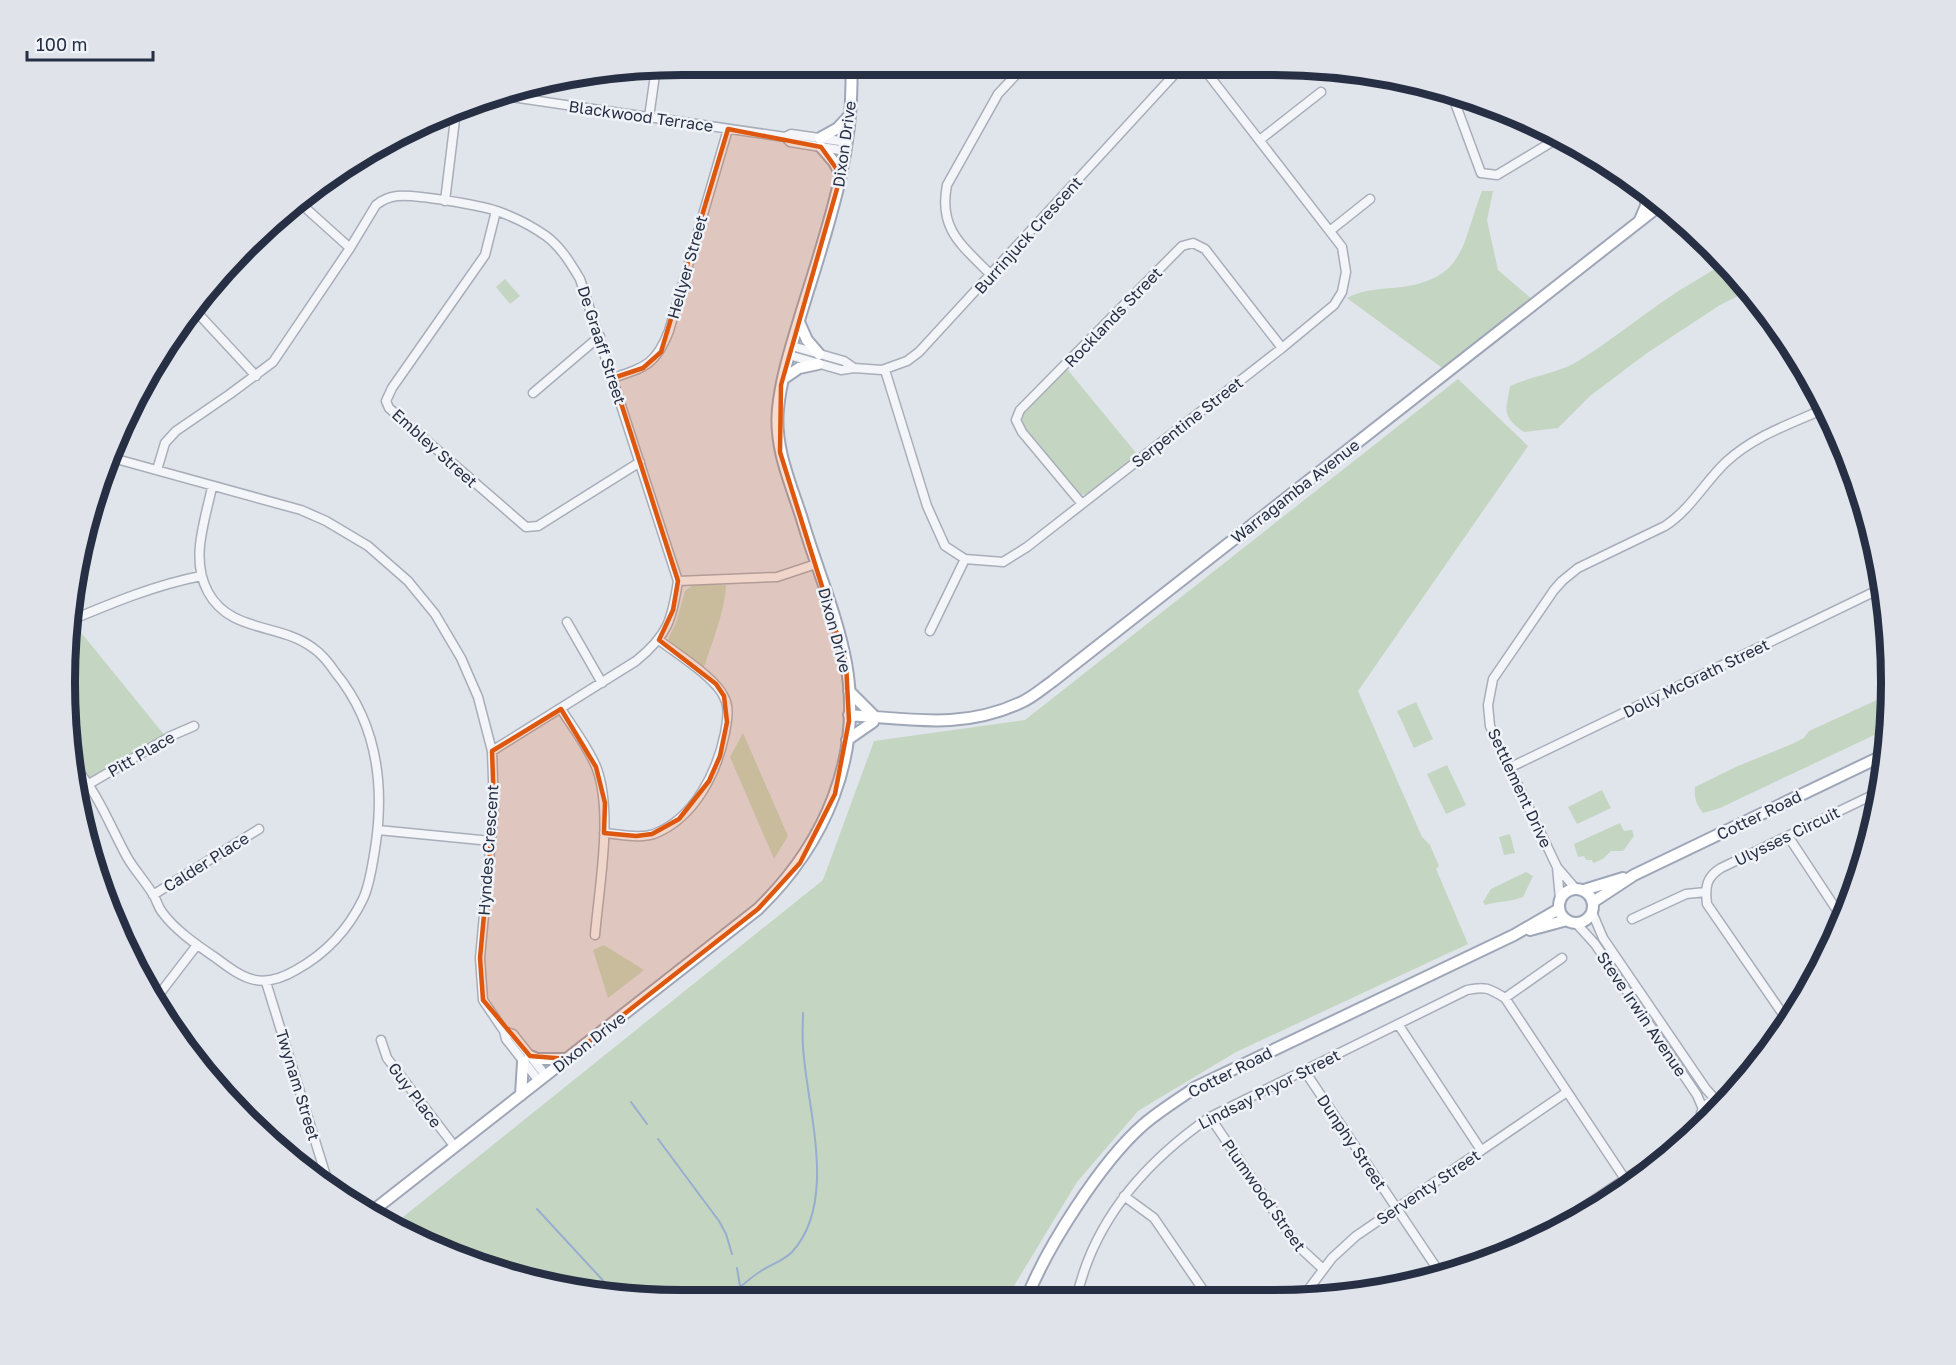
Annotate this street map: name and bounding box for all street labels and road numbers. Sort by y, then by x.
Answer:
street label: Blackwood Terrace [567,96,715,136]
street label: Dixon Drive [828,100,860,188]
street label: Burrinjuck Crescent [970,172,1086,298]
street label: Hellyer Street [663,213,711,321]
street label: Rocklands Street [1060,263,1166,371]
street label: De Graaff Street [573,283,631,407]
street label: Serpentine Street [1127,372,1247,472]
street label: Embley Street [388,404,482,492]
street label: Warragamba Avenue [1227,435,1363,547]
street label: Dixon Drive [814,585,856,675]
street label: Dolly McGrath Street [1620,634,1772,722]
street label: Settlement Drive [1484,725,1556,851]
street label: Pitt Place [104,727,178,781]
street label: Hyndes Crescent [473,784,503,916]
street label: Cotter Road [1713,786,1805,844]
street label: Ulysses Circuit [1731,802,1843,870]
street label: Calder Place [160,828,252,896]
street label: Steve Irwin Avenue [1593,948,1691,1080]
street label: Dixon Drive [549,1007,629,1077]
street label: Twynam Street [272,1027,324,1143]
street label: Cotter Road [1185,1042,1275,1102]
street label: Lindsay Pryor Street [1195,1045,1343,1133]
street label: Guy Place [384,1058,446,1132]
street label: Dunphy Street [1313,1091,1391,1193]
street label: Plumwood Street [1218,1135,1310,1255]
street label: Serventy Street [1372,1145,1484,1229]

